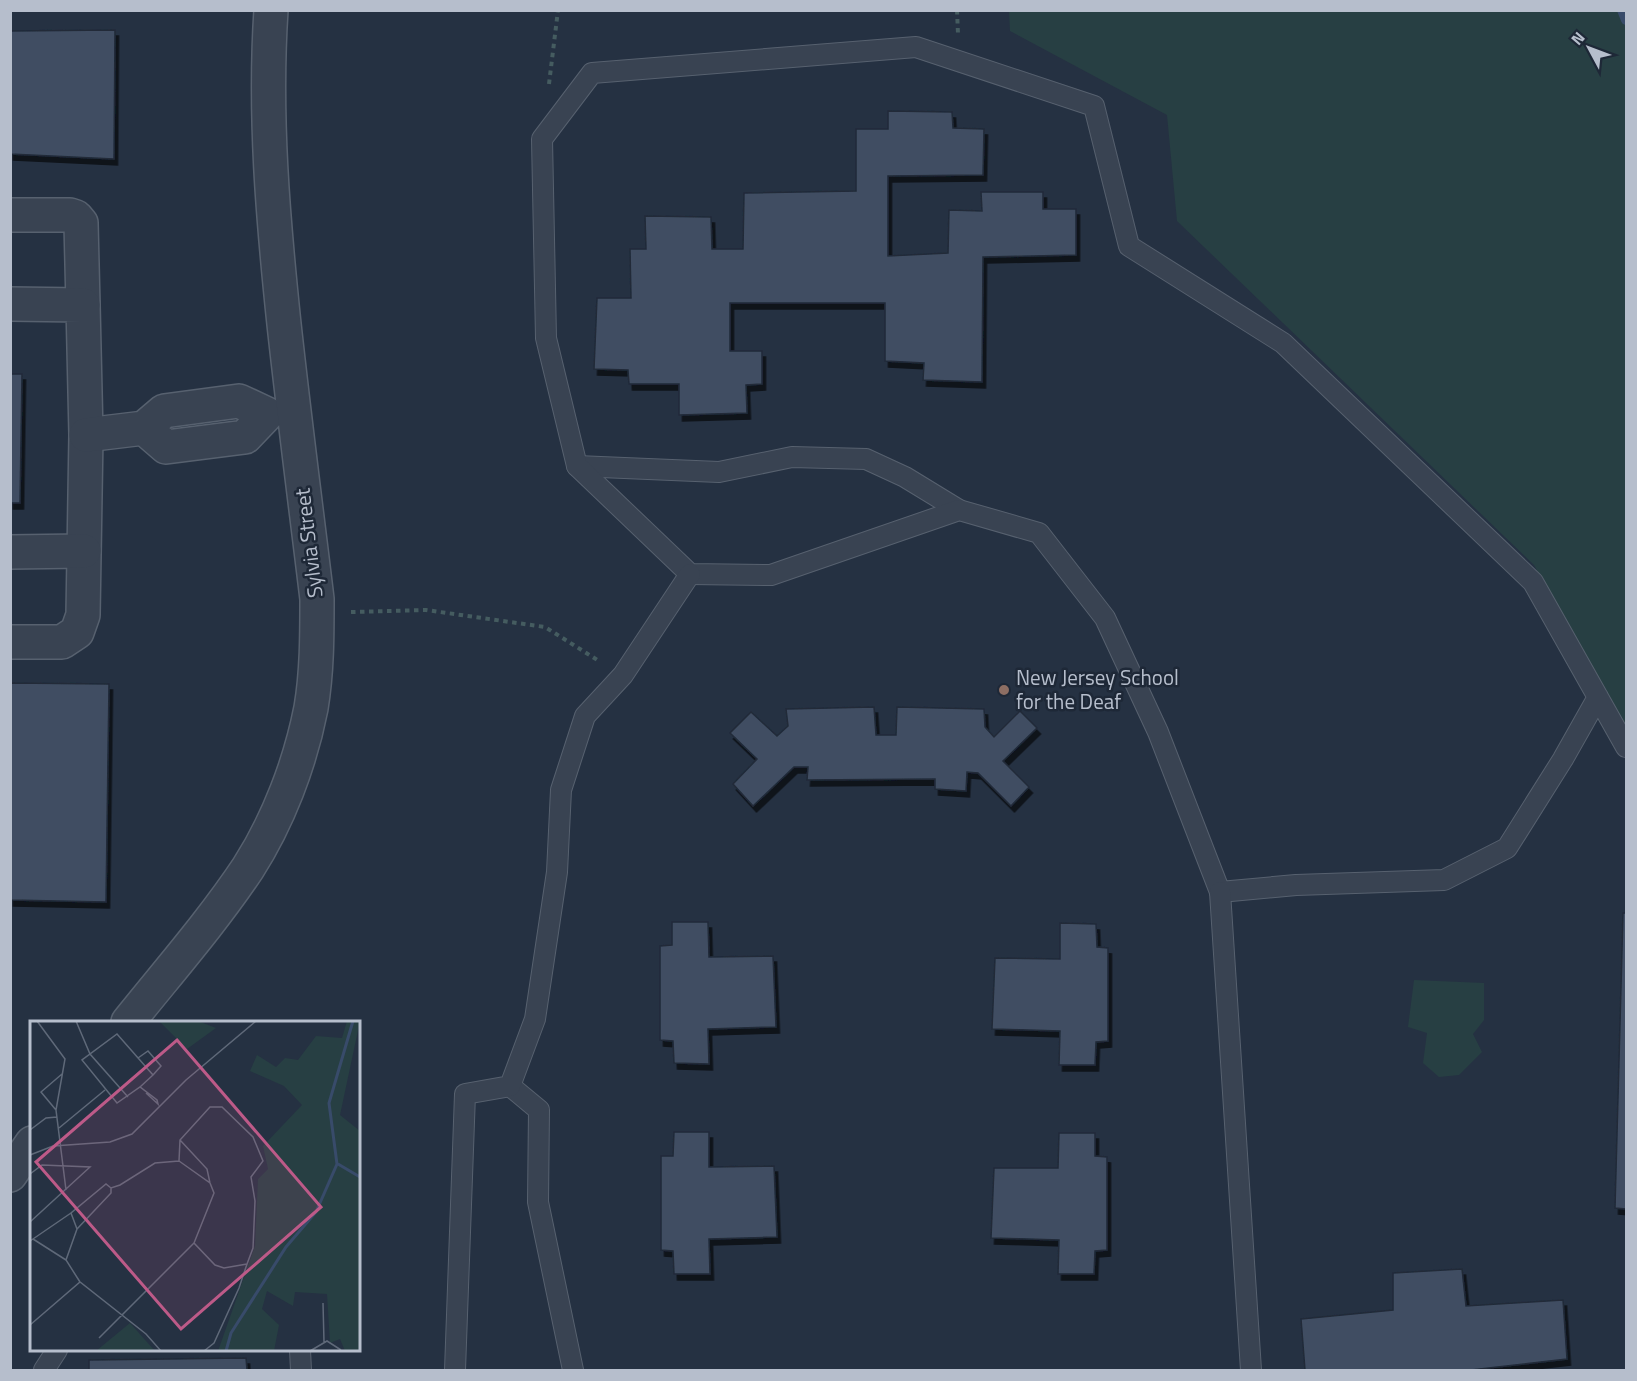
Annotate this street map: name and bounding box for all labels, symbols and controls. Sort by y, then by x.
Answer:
north arrow [1559,18,1619,78]
text: N [1565,26,1590,50]
street label: Sylvia Street [285,486,331,600]
place label: New Jersey School for the Deaf [1016,661,1179,717]
marker: New Jersey School for the Deaf [997,683,1011,697]
inset map [30,1021,360,1351]

